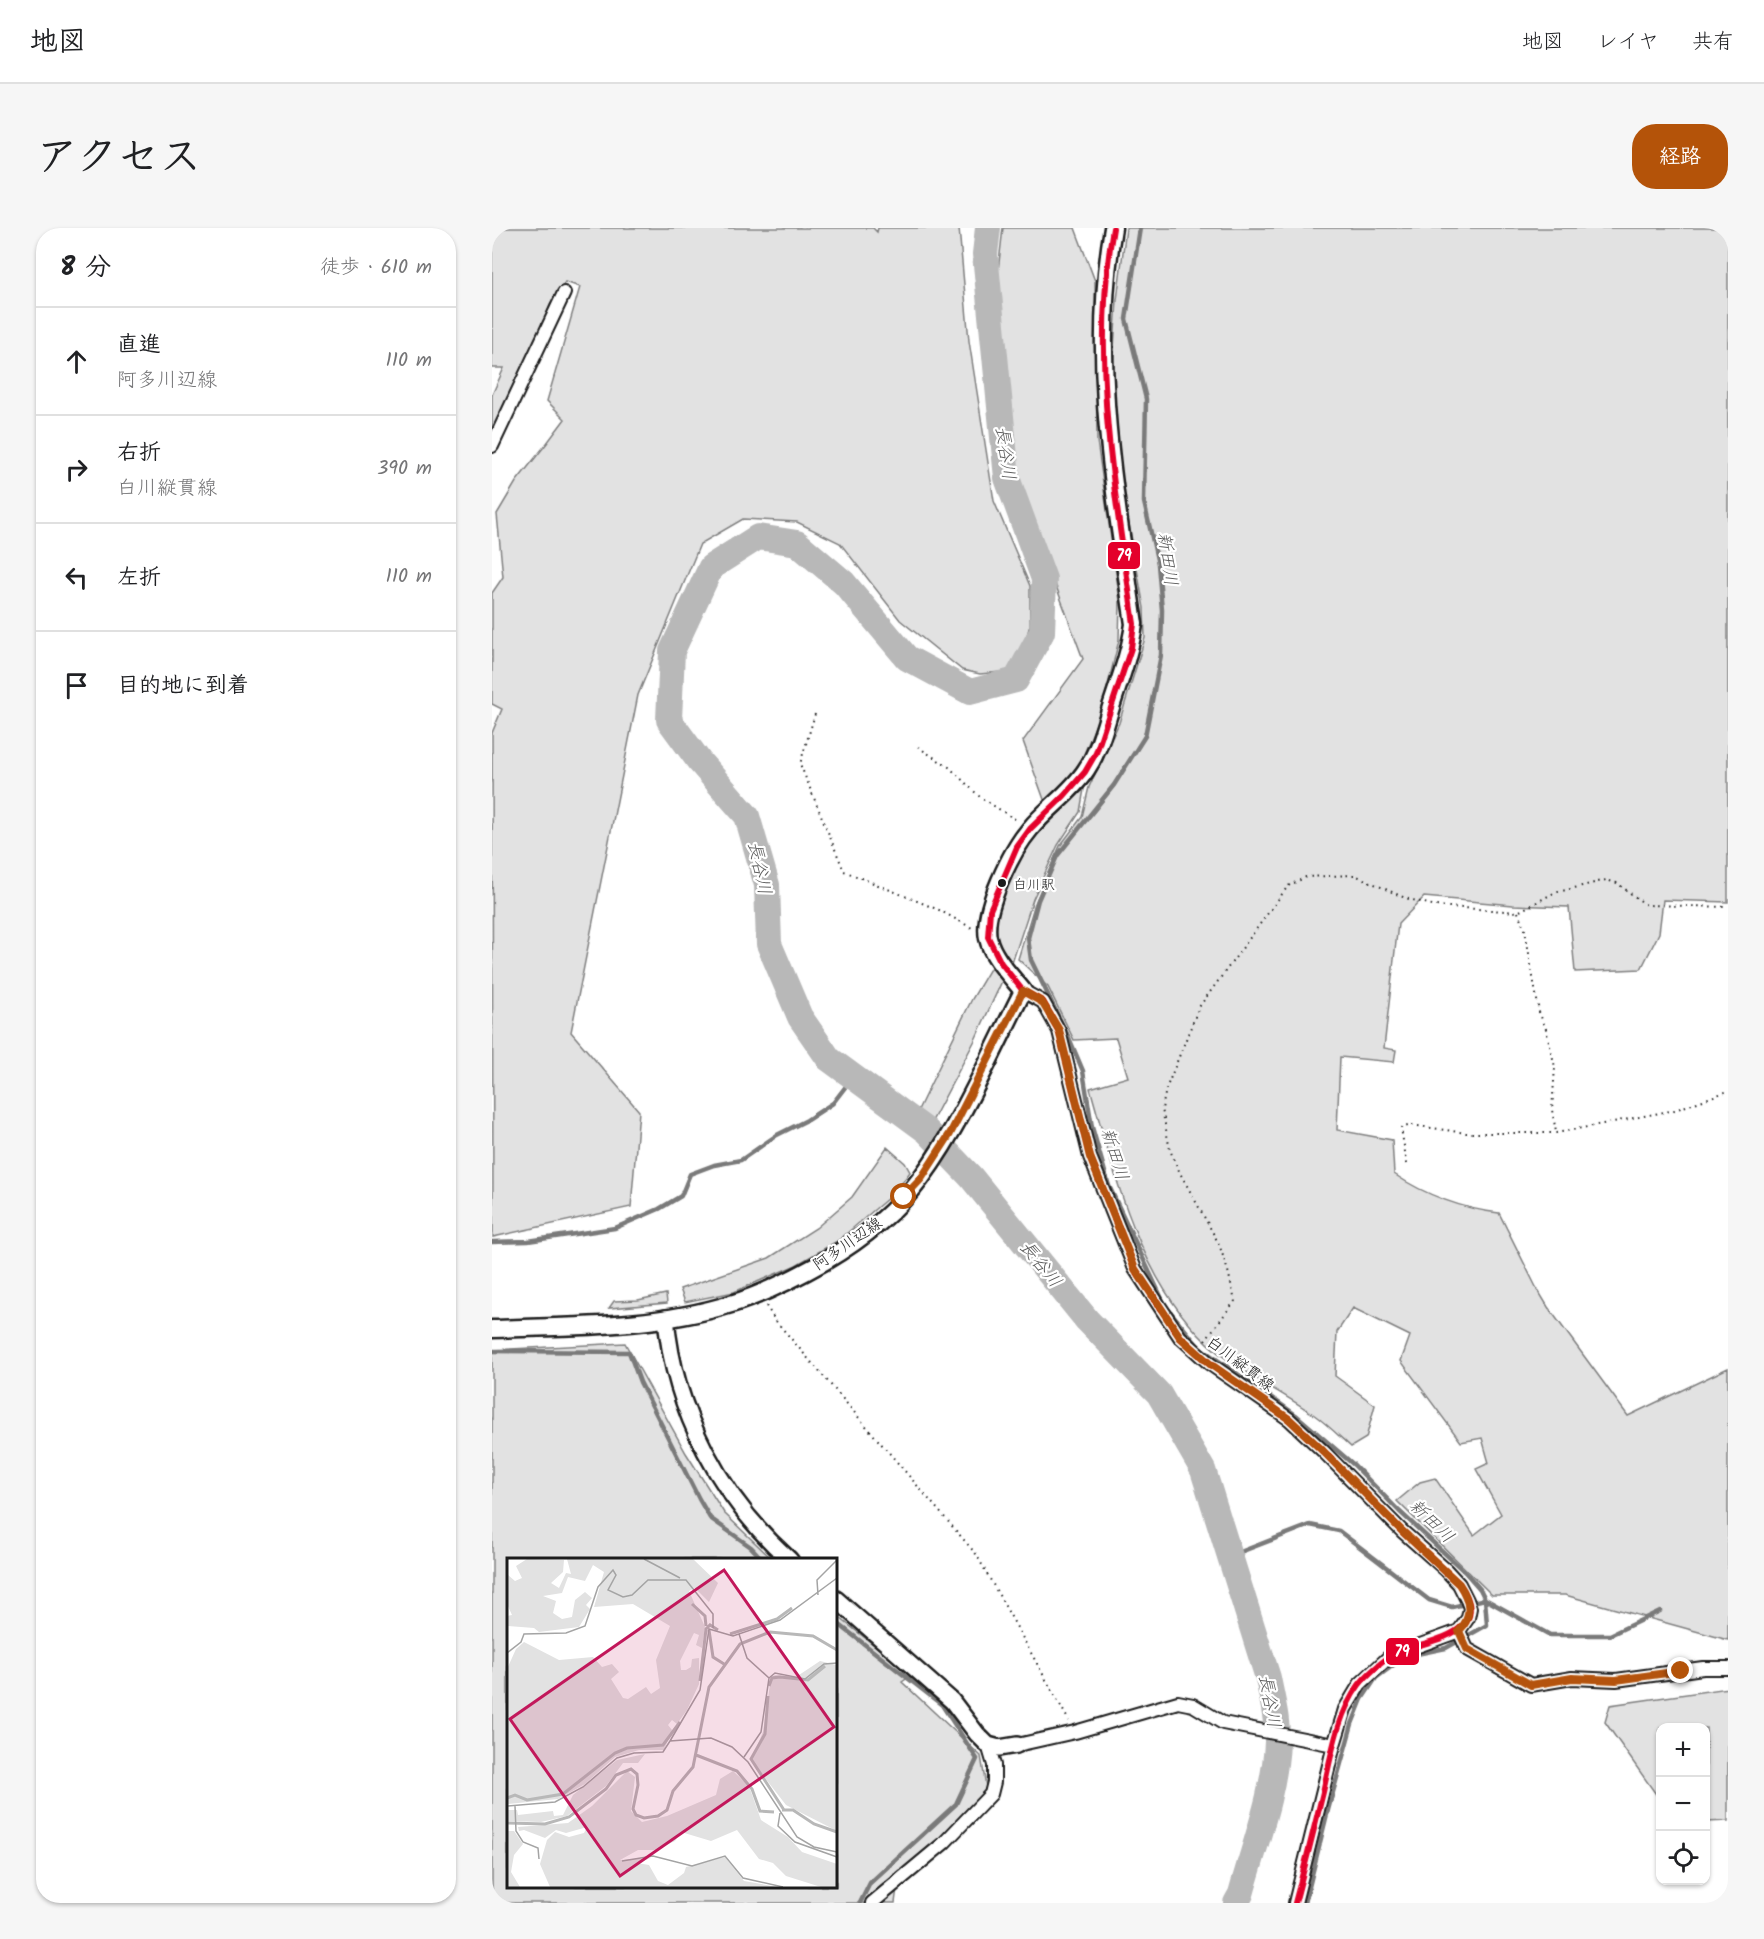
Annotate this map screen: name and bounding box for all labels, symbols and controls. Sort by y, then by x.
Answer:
text: 地図 [30,20,86,65]
text: 地図 [1522,26,1564,59]
text: レイヤ [1597,26,1659,59]
text: 共有 [1692,26,1734,59]
button: 経路 [1632,124,1728,189]
text: アクセス [36,125,201,192]
text: 8 分 [60,247,111,289]
text: 徒歩 · 610 m [320,252,432,284]
text: 直進 [117,328,161,363]
icon: ahead [60,345,93,378]
text: 110 m [386,345,432,377]
text: 阿多川辺線 [117,365,217,397]
water label: 長谷川 [986,424,1023,482]
text: 右折 [117,436,161,471]
icon: right [60,453,93,486]
text: 390 m [377,453,432,485]
text: 白川縦貫線 [117,473,217,505]
water label: 新田川 [1148,530,1185,588]
line badge: 79 [1107,541,1141,570]
text: 79 [1116,544,1132,569]
icon: left [60,561,93,594]
text: 左折 [117,561,161,596]
text: 110 m [386,561,432,593]
icon: arrive [60,669,93,702]
text: 目的地に到着 [117,669,249,704]
water label: 長谷川 [739,839,778,898]
place label: 白川駅 [1013,874,1055,896]
marker: 白川駅 [996,877,1008,889]
water label: 新田川 [1092,1124,1135,1184]
route start [890,1183,916,1209]
street label: 阿多川辺線 [808,1211,888,1277]
water label: 長谷川 [1012,1235,1068,1295]
street label: 白川縦貫線 [1201,1330,1280,1398]
water label: 新田川 [1401,1493,1460,1551]
inset map [507,1558,837,1888]
line badge: 79 [1385,1637,1420,1666]
text: 79 [1394,1640,1410,1665]
route end [1667,1657,1693,1683]
water label: 長谷川 [1250,1672,1287,1730]
map controls [1656,1723,1710,1885]
button: + [1656,1723,1710,1777]
button: − [1656,1777,1710,1831]
button: locate [1656,1831,1710,1885]

